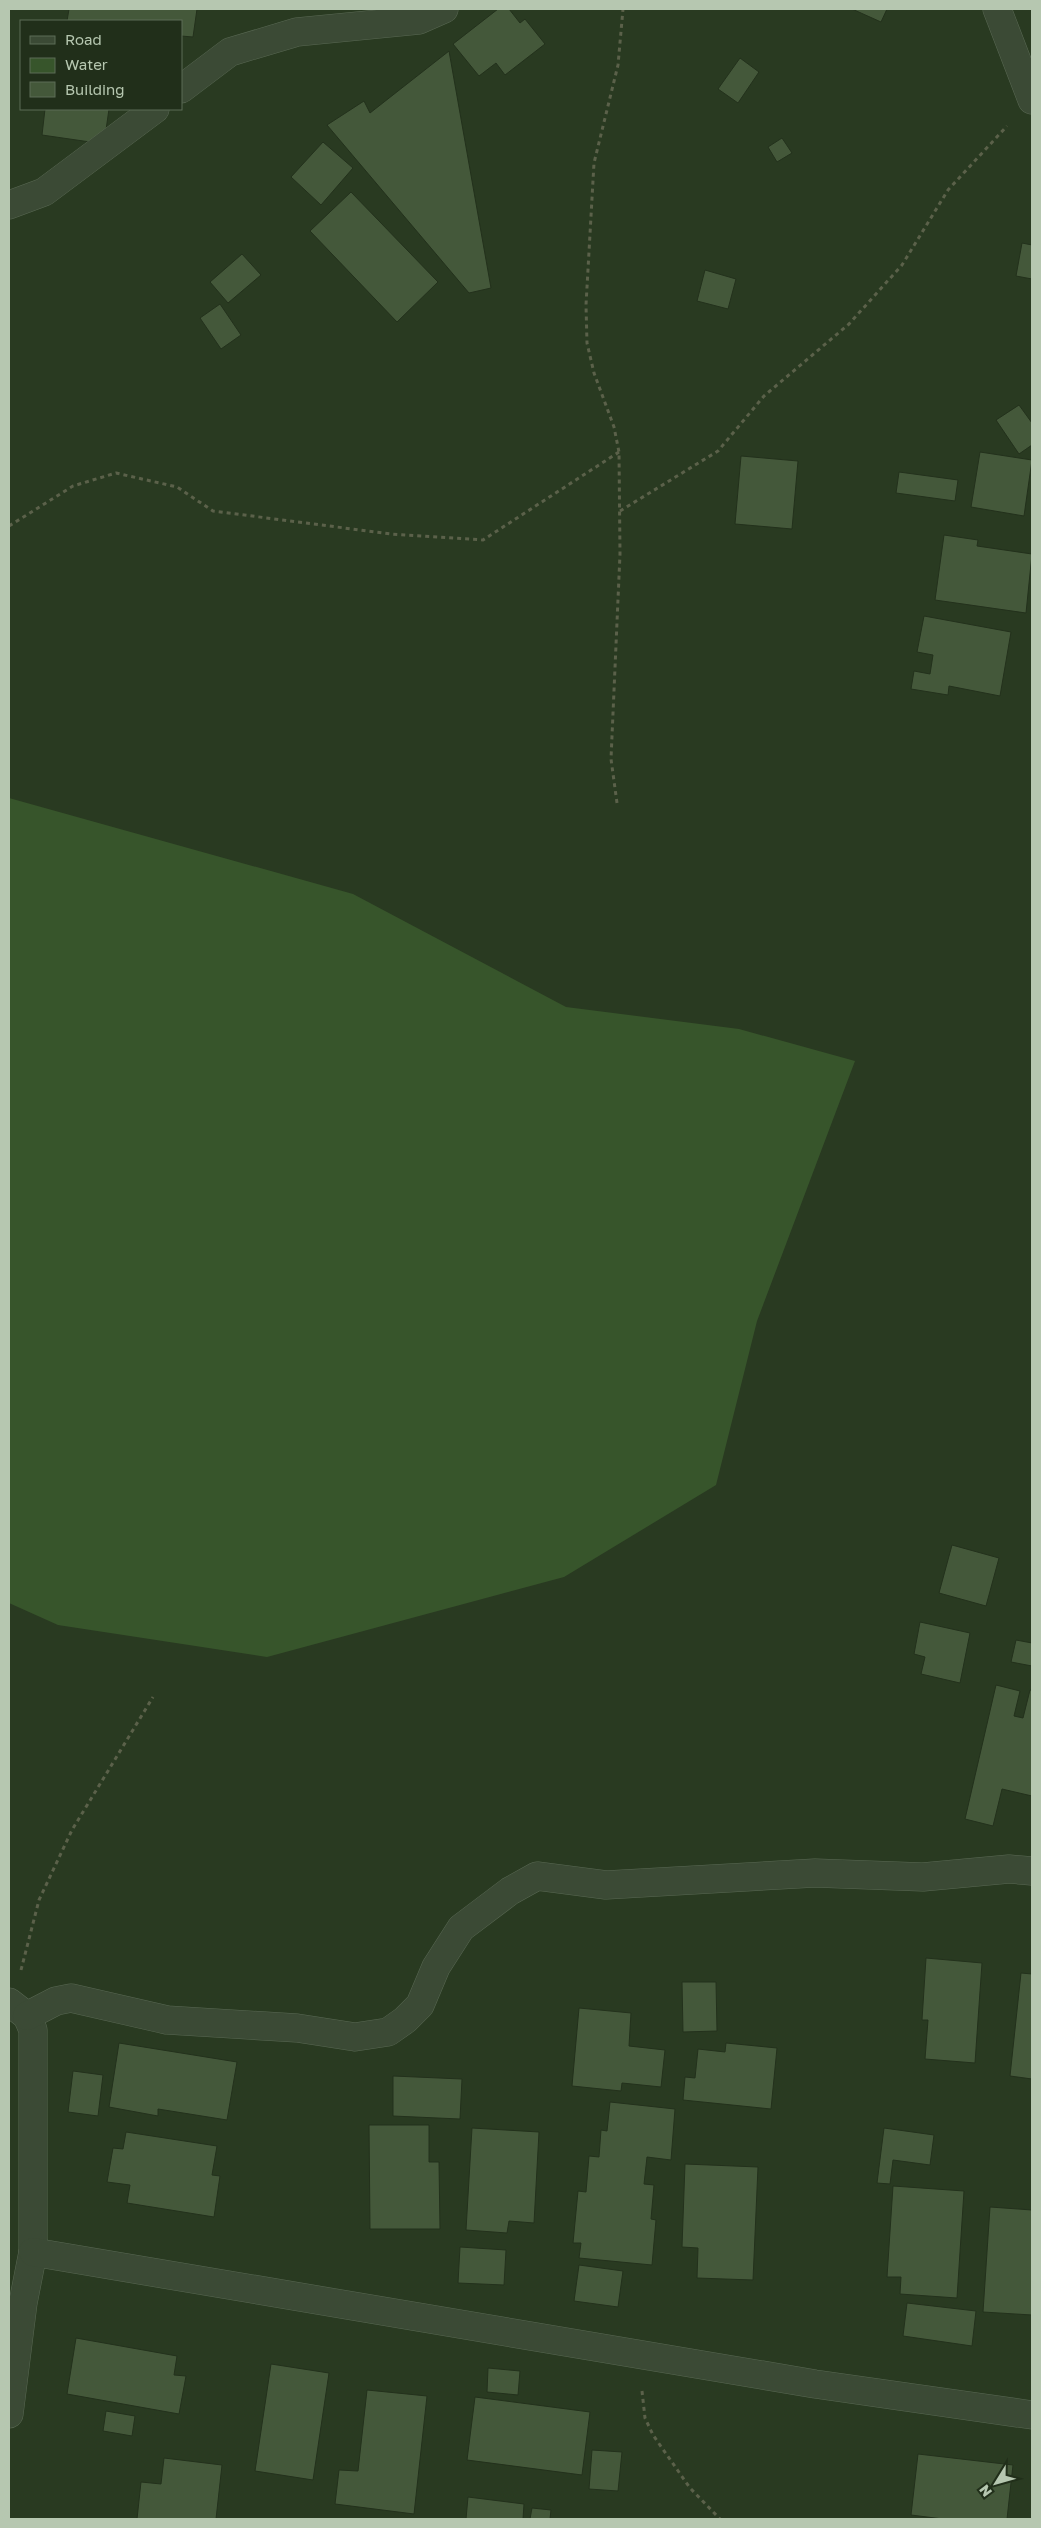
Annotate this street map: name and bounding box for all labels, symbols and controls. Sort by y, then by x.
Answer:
legend [20,20,182,110]
text: Road [65,30,102,48]
text: Water [65,55,108,73]
text: Building [65,80,125,98]
north arrow [971,2458,1021,2508]
text: N [975,2482,995,2500]

